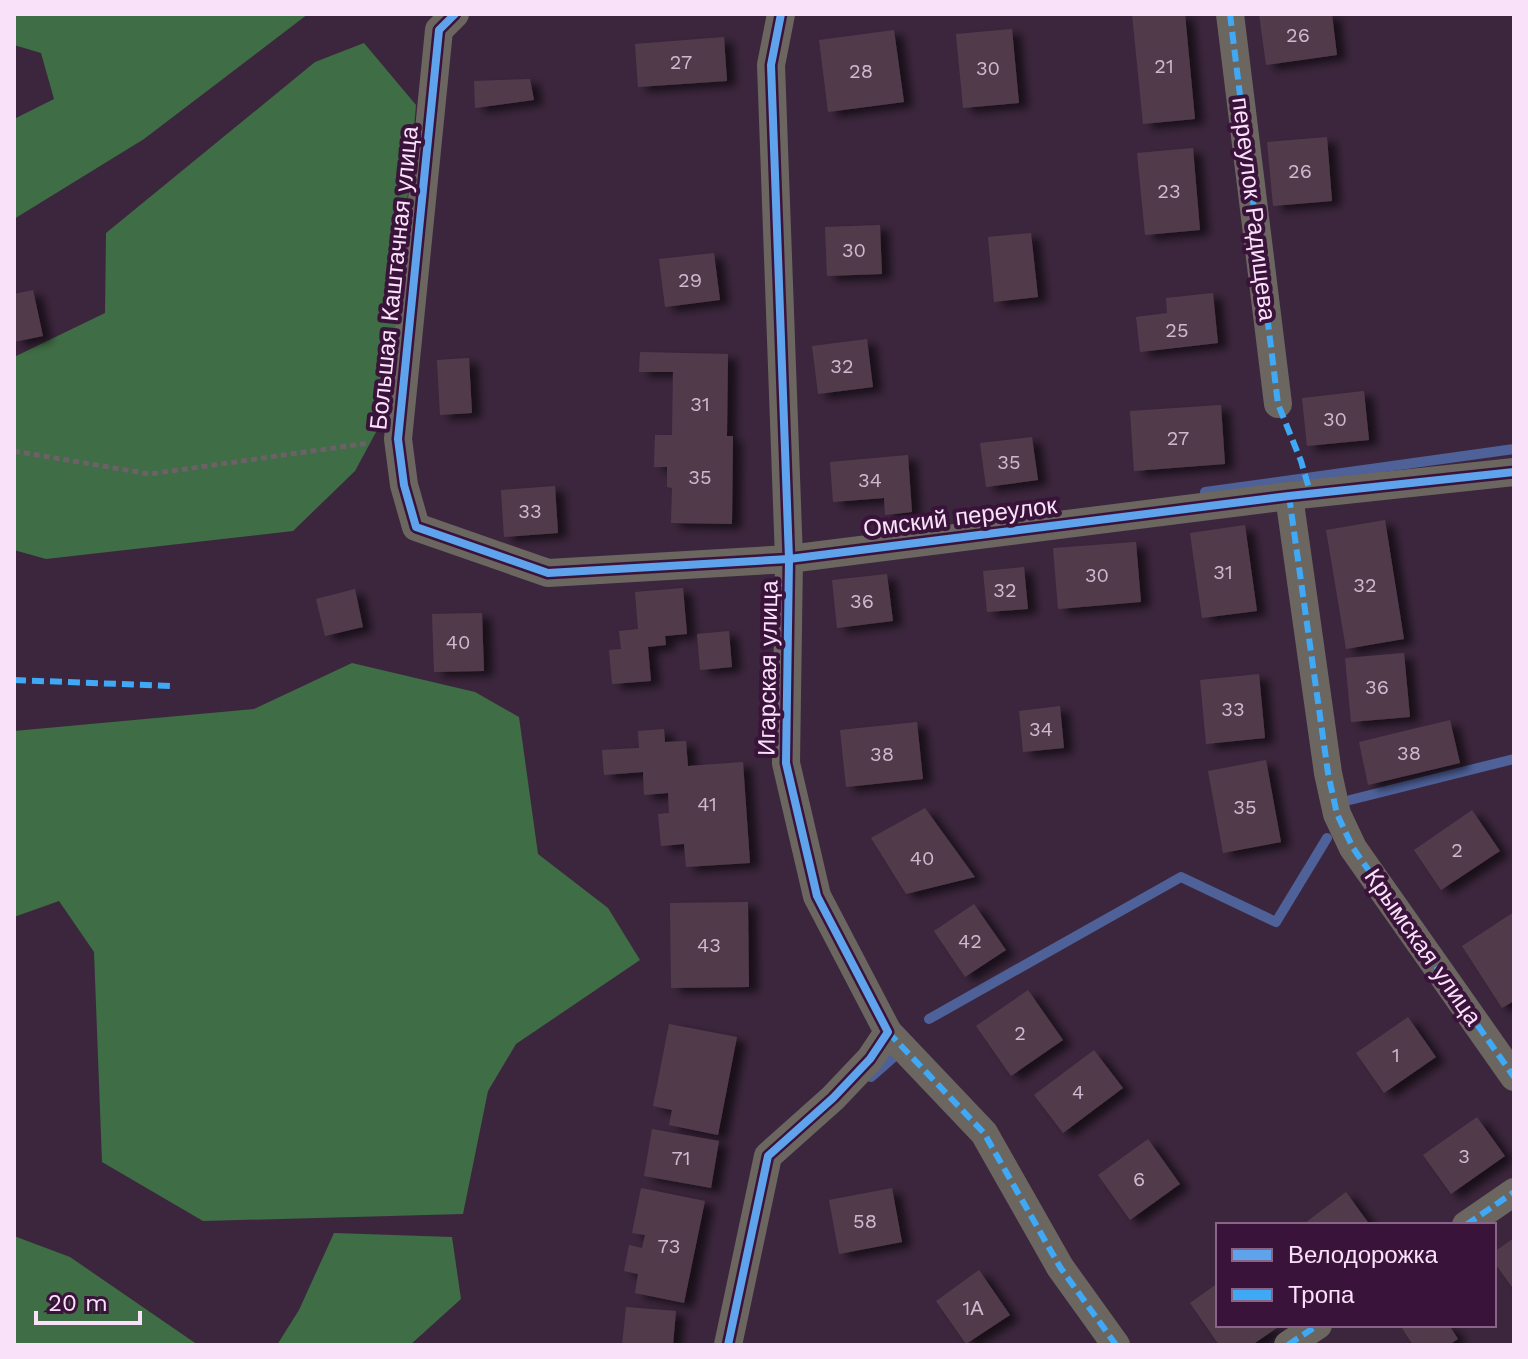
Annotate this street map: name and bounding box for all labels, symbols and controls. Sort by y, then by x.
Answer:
house number: 26 [1286,23,1310,47]
house number: 27 [670,50,692,74]
house number: 21 [1154,54,1174,78]
house number: 30 [976,56,1000,80]
house number: 28 [849,59,873,83]
street label: переулок Радищева [1226,96,1282,323]
street label: Большая Каштачная улица [364,124,424,431]
house number: 26 [1288,159,1312,183]
house number: 23 [1157,179,1181,203]
house number: 30 [842,238,866,262]
house number: 29 [678,268,702,292]
house number: 25 [1165,318,1189,342]
house number: 32 [830,354,854,378]
house number: 31 [690,392,710,416]
house number: 30 [1323,407,1347,431]
house number: 27 [1167,426,1189,450]
house number: 35 [997,450,1021,474]
house number: 35 [688,465,712,489]
house number: 34 [858,468,882,492]
street label: Омский переулок [862,491,1059,543]
house number: 33 [518,499,542,523]
house number: 31 [1213,560,1233,584]
house number: 30 [1085,563,1109,587]
house number: 32 [1353,573,1377,597]
house number: 32 [993,578,1017,602]
street label: Игарская улица [752,579,784,756]
house number: 36 [850,589,874,613]
house number: 40 [446,630,470,654]
house number: 36 [1365,675,1389,699]
house number: 33 [1221,697,1245,721]
house number: 34 [1029,717,1053,741]
house number: 38 [1397,741,1421,765]
house number: 38 [870,742,894,766]
house number: 41 [697,792,717,816]
house number: 35 [1233,795,1257,819]
house number: 2 [1451,838,1463,862]
house number: 40 [910,846,934,870]
street label: Крымская улица [1359,863,1488,1031]
house number: 42 [958,929,982,953]
house number: 43 [697,933,721,957]
house number: 2 [1014,1021,1026,1045]
house number: 1 [1392,1043,1400,1067]
house number: 4 [1072,1080,1084,1104]
house number: 3 [1458,1144,1470,1168]
house number: 71 [671,1146,691,1170]
house number: 6 [1133,1167,1145,1191]
house number: 58 [853,1209,877,1233]
legend [1216,1223,1496,1327]
house number: 73 [658,1234,680,1258]
text: Велодорожка [1288,1241,1439,1269]
scale bar [36,1275,140,1325]
text: Тропа [1288,1281,1355,1309]
text: 20 m [48,1289,108,1317]
house number: 1А [962,1296,984,1320]

